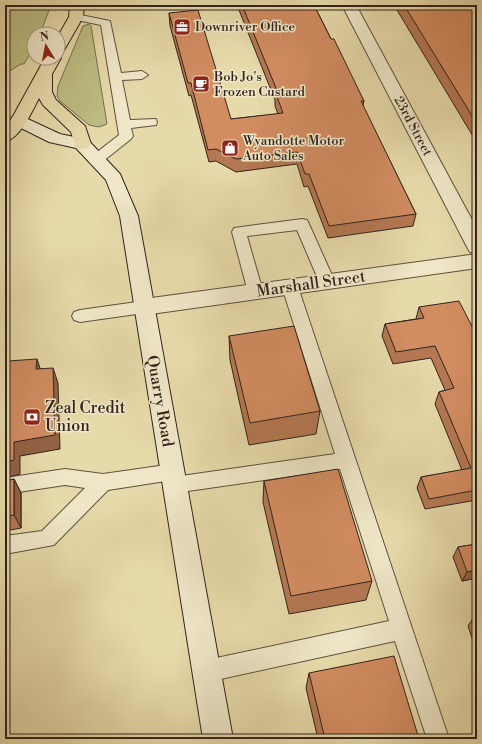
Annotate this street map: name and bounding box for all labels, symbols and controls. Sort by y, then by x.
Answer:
office icon: Downriver Office [172,17,192,37]
place label: Downriver Office [195,19,296,35]
north arrow [26,26,66,66]
text: N [39,29,50,45]
place label: Bob Jo's Frozen Custard [213,69,305,100]
cafe icon: Bob Jo's Frozen Custard [191,74,211,94]
street label: 23rd Street [391,93,436,159]
place label: Wyandotte Motor Auto Sales [242,133,344,164]
shop icon: Wyandotte Motor Auto Sales [220,138,240,158]
street label: Marshall Street [255,266,367,302]
street label: Quarry Road [142,354,178,448]
place label: Zeal Credit Union [45,398,126,436]
bank icon: Zeal Credit Union [22,407,42,427]

